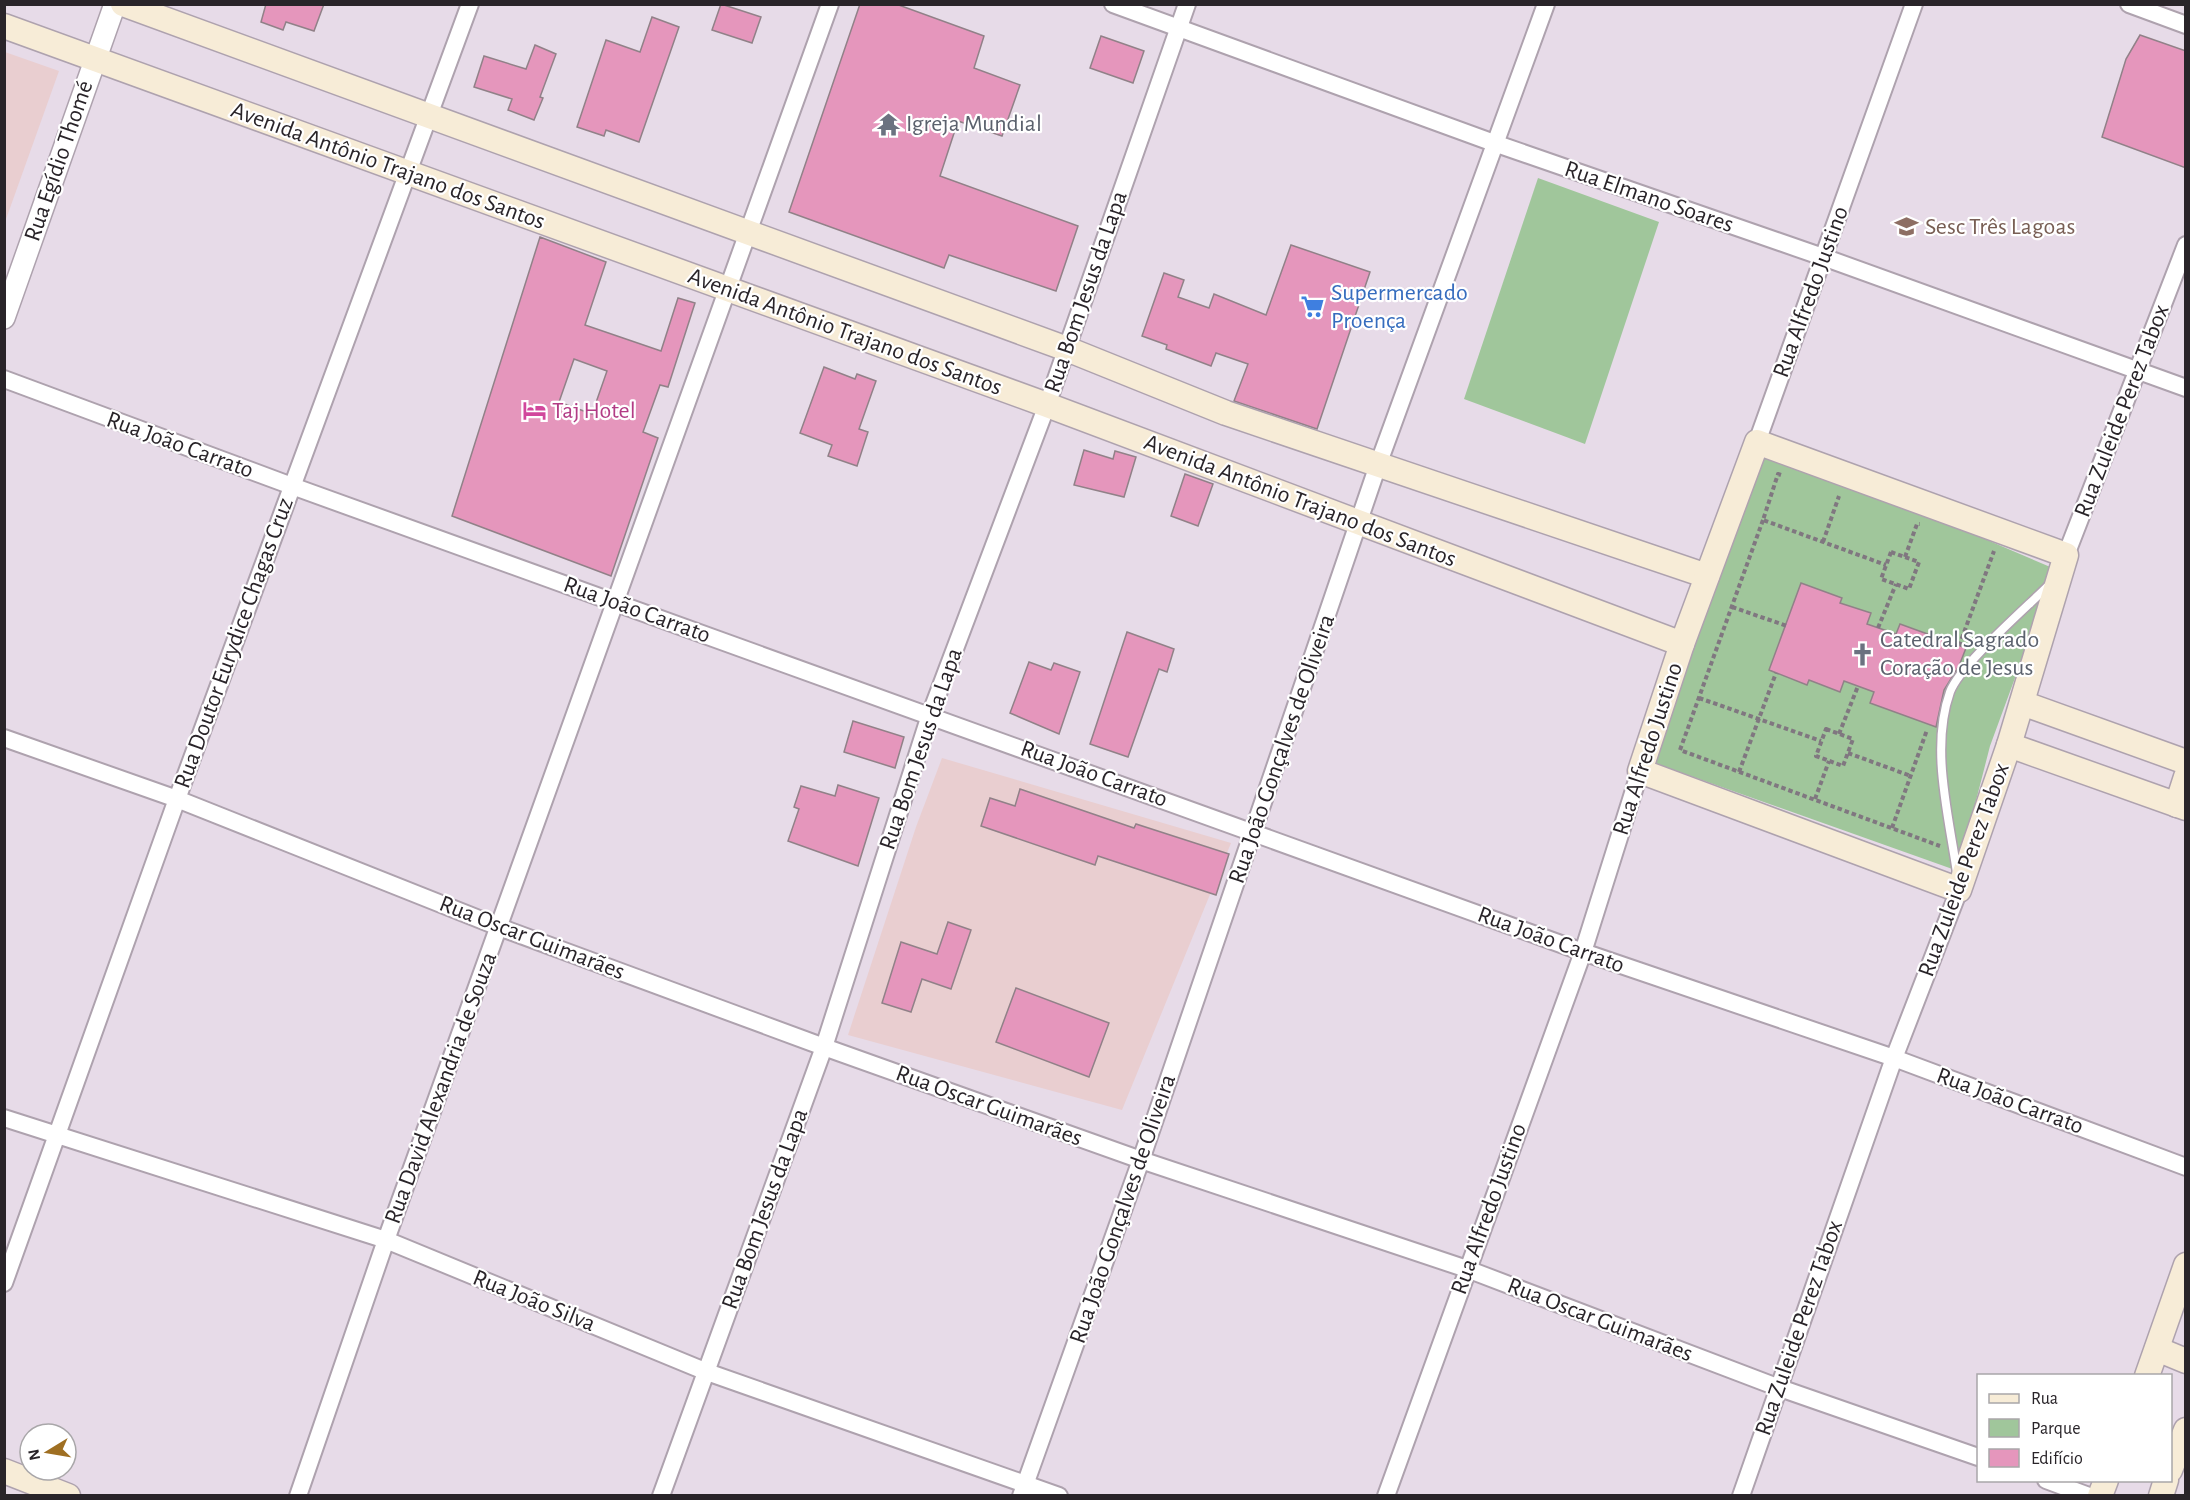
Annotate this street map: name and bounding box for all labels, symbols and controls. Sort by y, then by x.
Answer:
street label: Rua Egídio Thomé [20,78,98,244]
street label: Avenida Antônio Trajano dos Santos [228,98,548,234]
temple icon: Igreja Mundial [875,111,901,137]
place label: Igreja Mundial [906,112,1042,136]
street label: Rua Elmano Soares [1561,157,1737,237]
street label: Rua Bom Jesus da Lapa [1040,188,1132,396]
street label: Rua Alfredo Justino [1769,203,1853,381]
school or university icon: Sesc Três Lagoas [1894,214,1920,240]
place label: Sesc Três Lagoas [1925,215,2075,239]
street label: Avenida Antônio Trajano dos Santos [685,264,1005,400]
place label: Supermercado Proença [1331,281,1468,333]
supermarket icon: Supermercado Proença [1300,294,1326,320]
street label: Rua Zuleide Perez Tabox [2070,301,2174,521]
hotel icon: Taj Hotel [521,398,547,424]
place label: Taj Hotel [552,399,636,423]
street label: Rua João Carrato [103,407,257,483]
street label: Avenida Antônio Trajano dos Santos [1141,430,1459,572]
street label: Rua Doutor Eurydice Chagas Cruz [170,495,298,791]
street label: Rua João Carrato [560,572,714,648]
street label: Rua João Gonçalves de Oliveira [1225,611,1339,887]
place label: Catedral Sagrado Coração de Jesus [1880,628,2039,680]
church icon: Catedral Sagrado Coração de Jesus [1849,641,1875,667]
street label: Rua Bom Jesus da Lapa [875,645,967,853]
street label: Rua Alfredo Justino [1609,660,1687,838]
street label: Rua João Carrato [1017,736,1171,812]
street label: Rua Zuleide Perez Tabox [1914,759,2014,980]
street label: Rua Oscar Guimarães [436,892,628,984]
street label: Rua João Carrato [1474,902,1628,978]
street label: Rua David Alexandria de Souza [381,949,501,1227]
street label: Rua Oscar Guimarães [893,1061,1085,1151]
street label: Rua João Carrato [1933,1063,2087,1139]
street label: Rua João Gonçalves de Oliveira [1066,1071,1180,1347]
street label: Rua Bom Jesus da Lapa [718,1106,812,1312]
street label: Rua Alfredo Justino [1447,1120,1531,1298]
street label: Rua Zuleide Perez Tabox [1751,1217,1847,1439]
street label: Rua João Silva [469,1266,599,1336]
street label: Rua Oscar Guimarães [1504,1274,1696,1366]
legend [1977,1374,2172,1482]
text: Rua [2031,1390,2058,1408]
text: Parque [2031,1420,2080,1438]
north arrow [18,1422,78,1482]
text: N [25,1448,43,1462]
text: Edifício [2031,1450,2083,1468]

